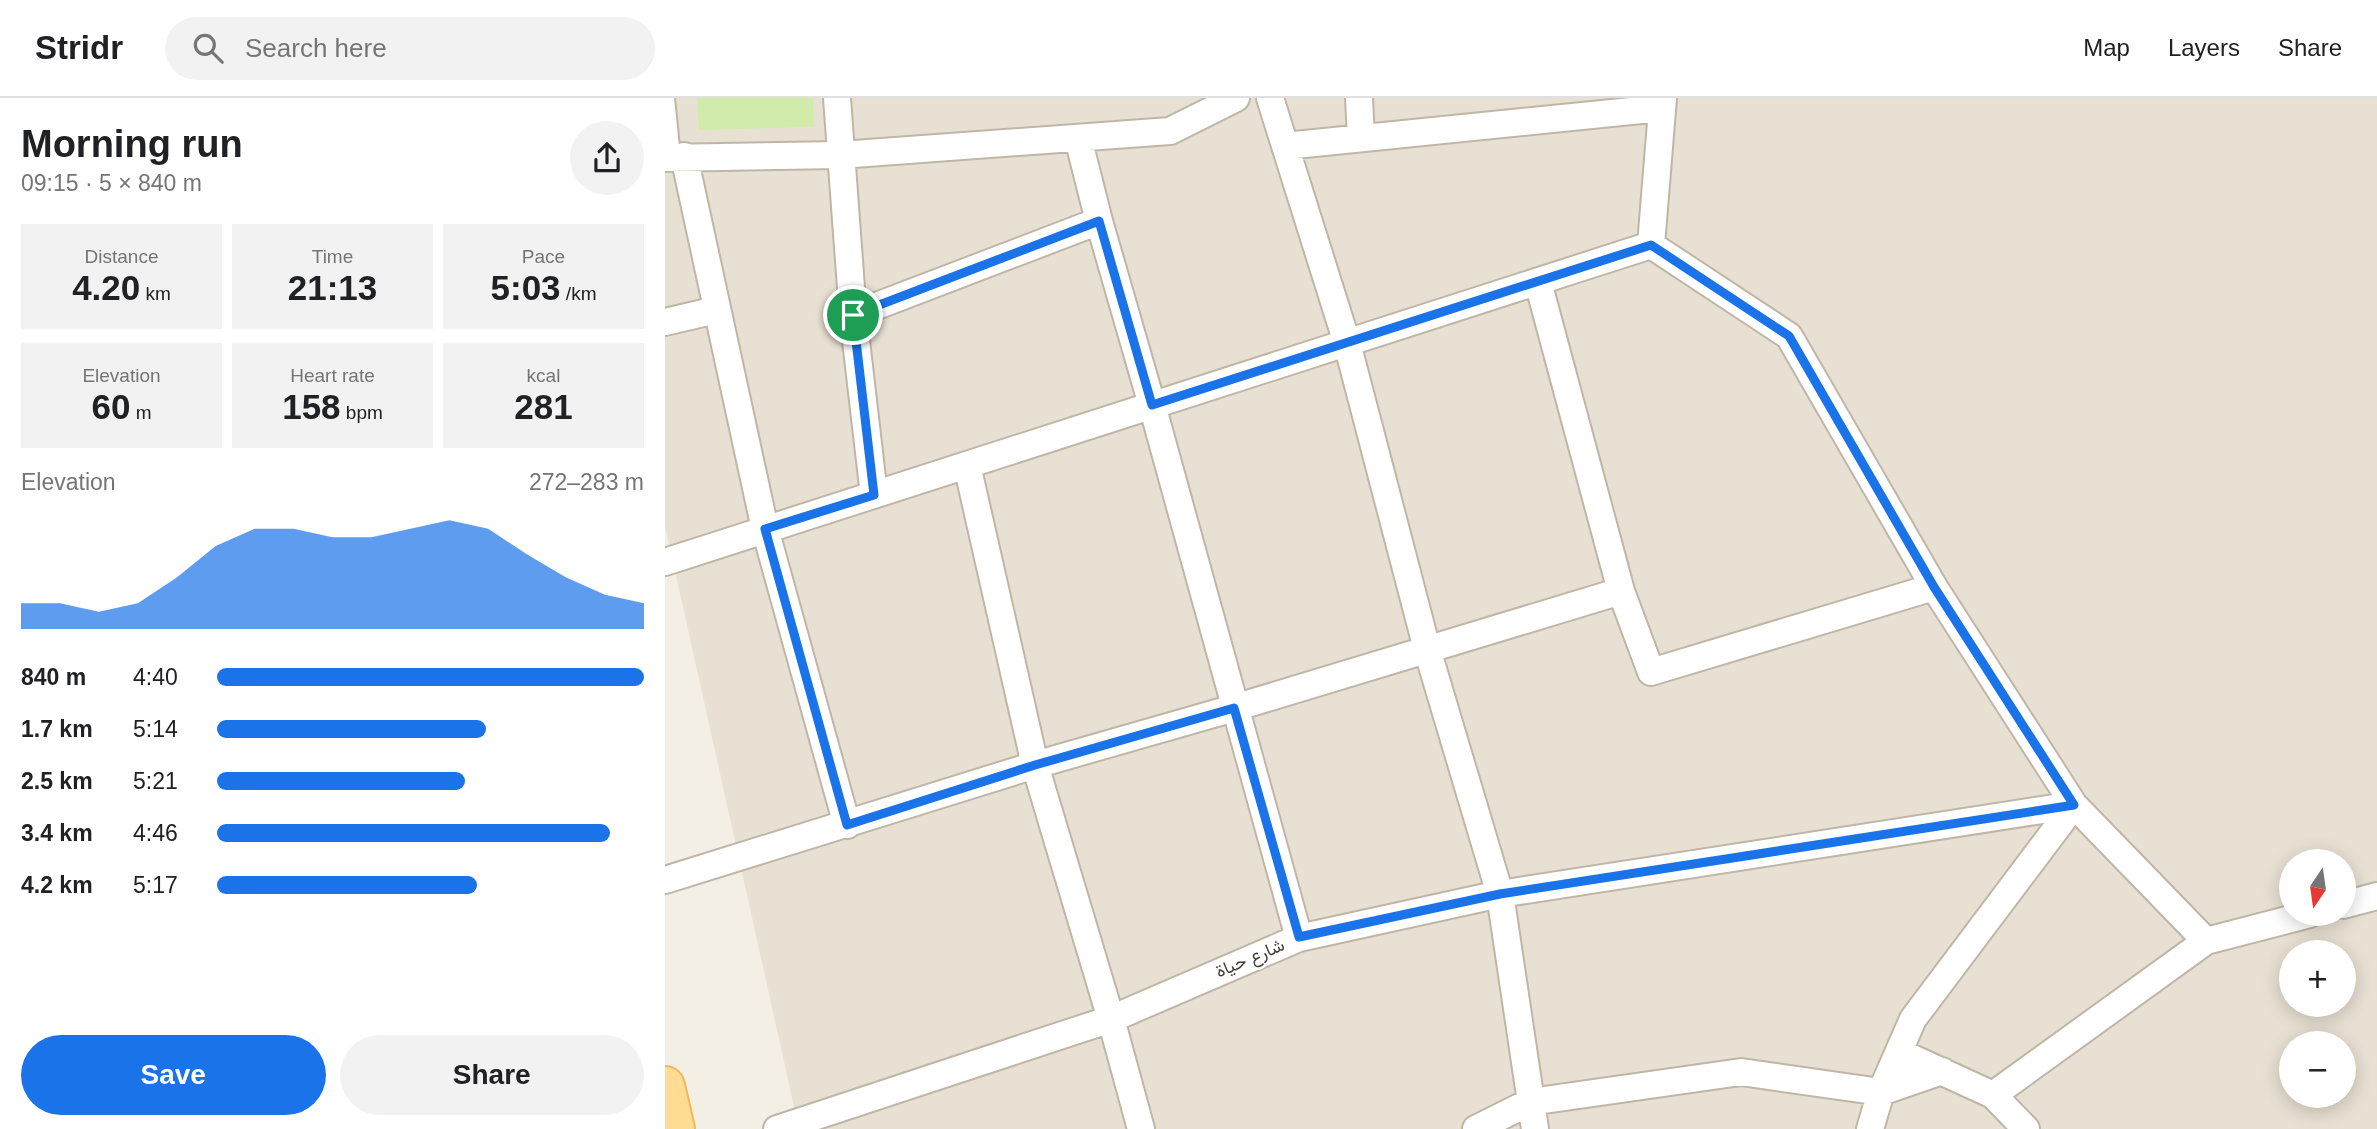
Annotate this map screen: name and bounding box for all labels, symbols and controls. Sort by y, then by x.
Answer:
search box [165,17,655,80]
text: Stridr [35,29,123,66]
icon: search [189,29,227,67]
text: Search here [245,33,387,63]
text: Map [2083,34,2130,61]
text: Layers [2168,34,2240,61]
text: Share [2278,34,2342,61]
button: share [570,121,644,195]
text: Morning run [21,123,243,165]
text: 09:15 · 5 × 840 m [21,170,202,196]
text: Distance [85,246,158,267]
text: Time [312,246,353,267]
text: Pace [522,246,565,267]
text: 4.20 [72,268,140,307]
text: 21:13 [288,268,377,307]
text: 5:03 [491,268,561,307]
text: km [140,283,171,304]
text: /km [561,283,596,304]
pin [823,285,883,345]
icon: arrive [834,296,872,334]
text: Elevation [82,365,161,386]
text: Heart rate [290,365,375,386]
text: kcal [527,365,560,386]
text: 60 [91,387,130,426]
text: 158 [282,387,341,426]
text: 281 [514,387,573,426]
text: m [130,402,152,423]
text: bpm [341,402,383,423]
text: Elevation [21,469,116,495]
text: 272–283 m [529,469,644,495]
text: 840 m [21,664,86,690]
text: 4:40 [133,664,178,690]
text: 1.7 km [21,716,93,742]
text: 5:14 [133,716,178,742]
text: 2.5 km [21,768,93,794]
text: 5:21 [133,768,178,794]
text: 3.4 km [21,820,93,846]
text: 4:46 [133,820,178,846]
north arrow [2279,849,2355,926]
map controls [2279,849,2356,1108]
text: 4.2 km [21,872,93,898]
text: 5:17 [133,872,178,898]
street label: شارع حياة [1213,935,1288,983]
button: + [2279,940,2356,1017]
button: − [2279,1031,2356,1108]
button: Save [21,1035,326,1115]
button: Share [340,1035,644,1115]

